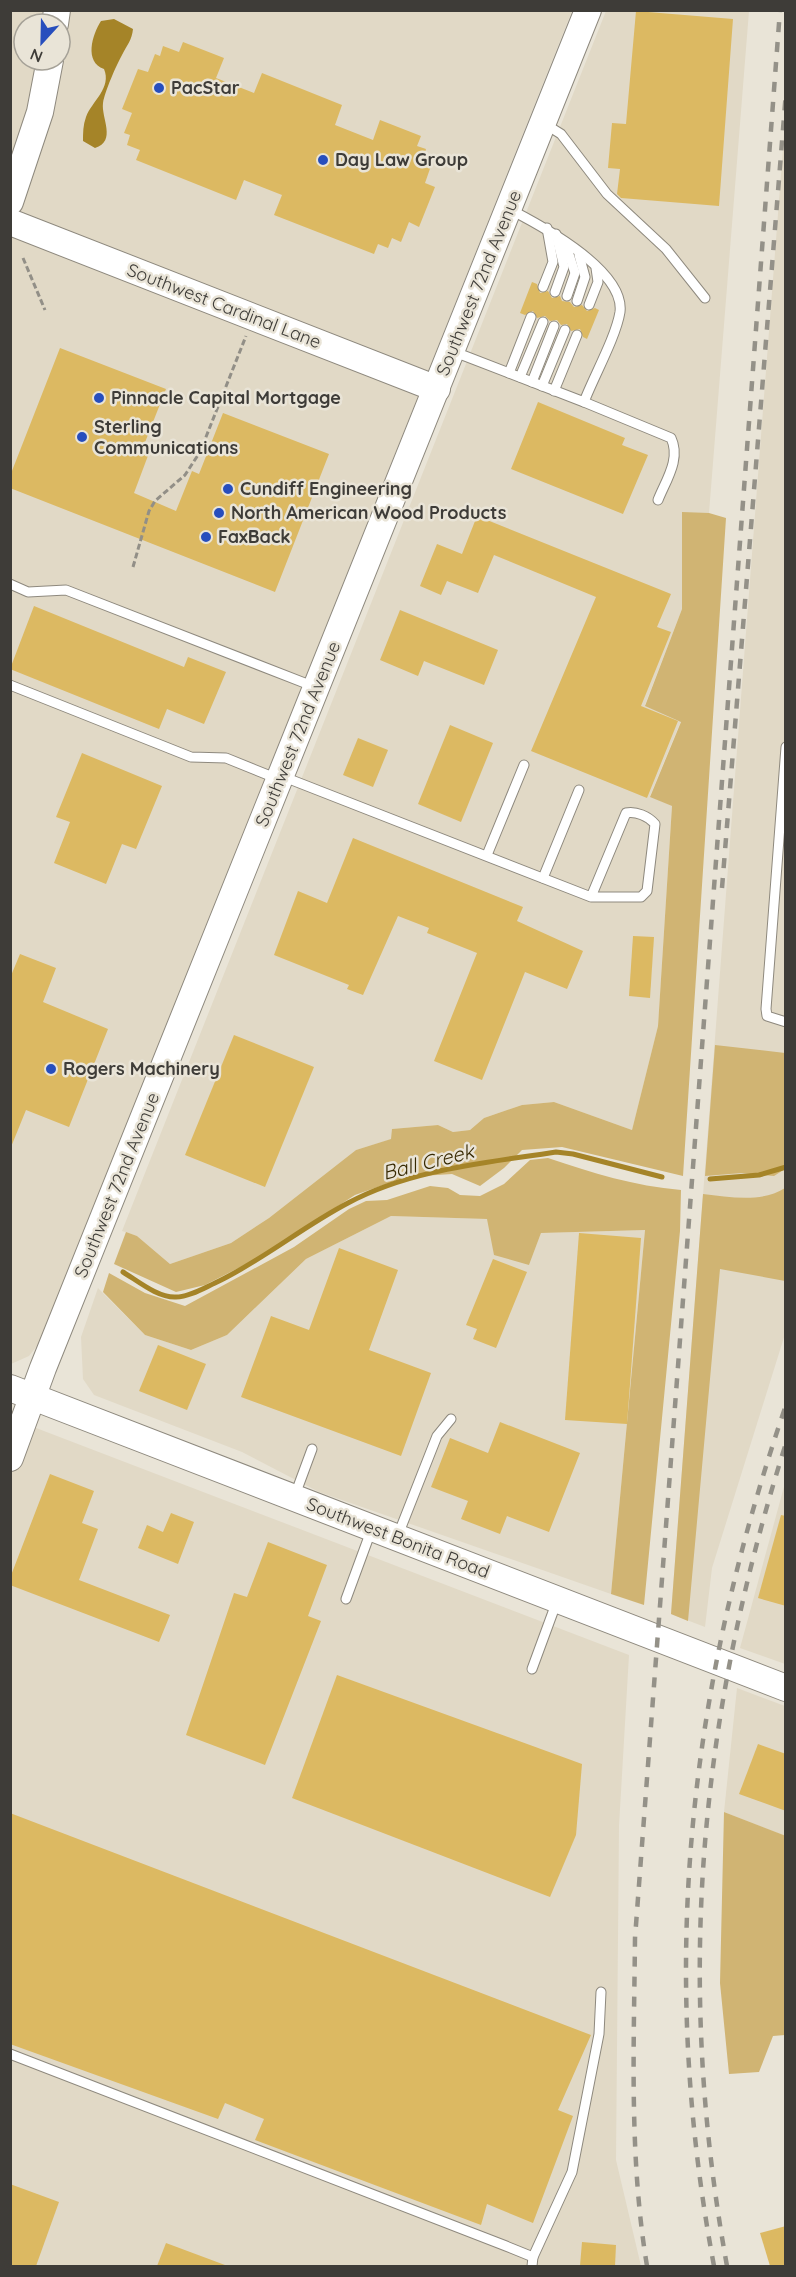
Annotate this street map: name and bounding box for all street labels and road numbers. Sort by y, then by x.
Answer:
street label: Southwest 72nd Avenue [431,187,526,379]
street label: Southwest Cardinal Lane [124,258,325,353]
street label: Southwest 72nd Avenue [250,638,345,830]
street label: Southwest 72nd Avenue [69,1089,164,1281]
street label: Southwest Bonita Road [303,1492,493,1583]

